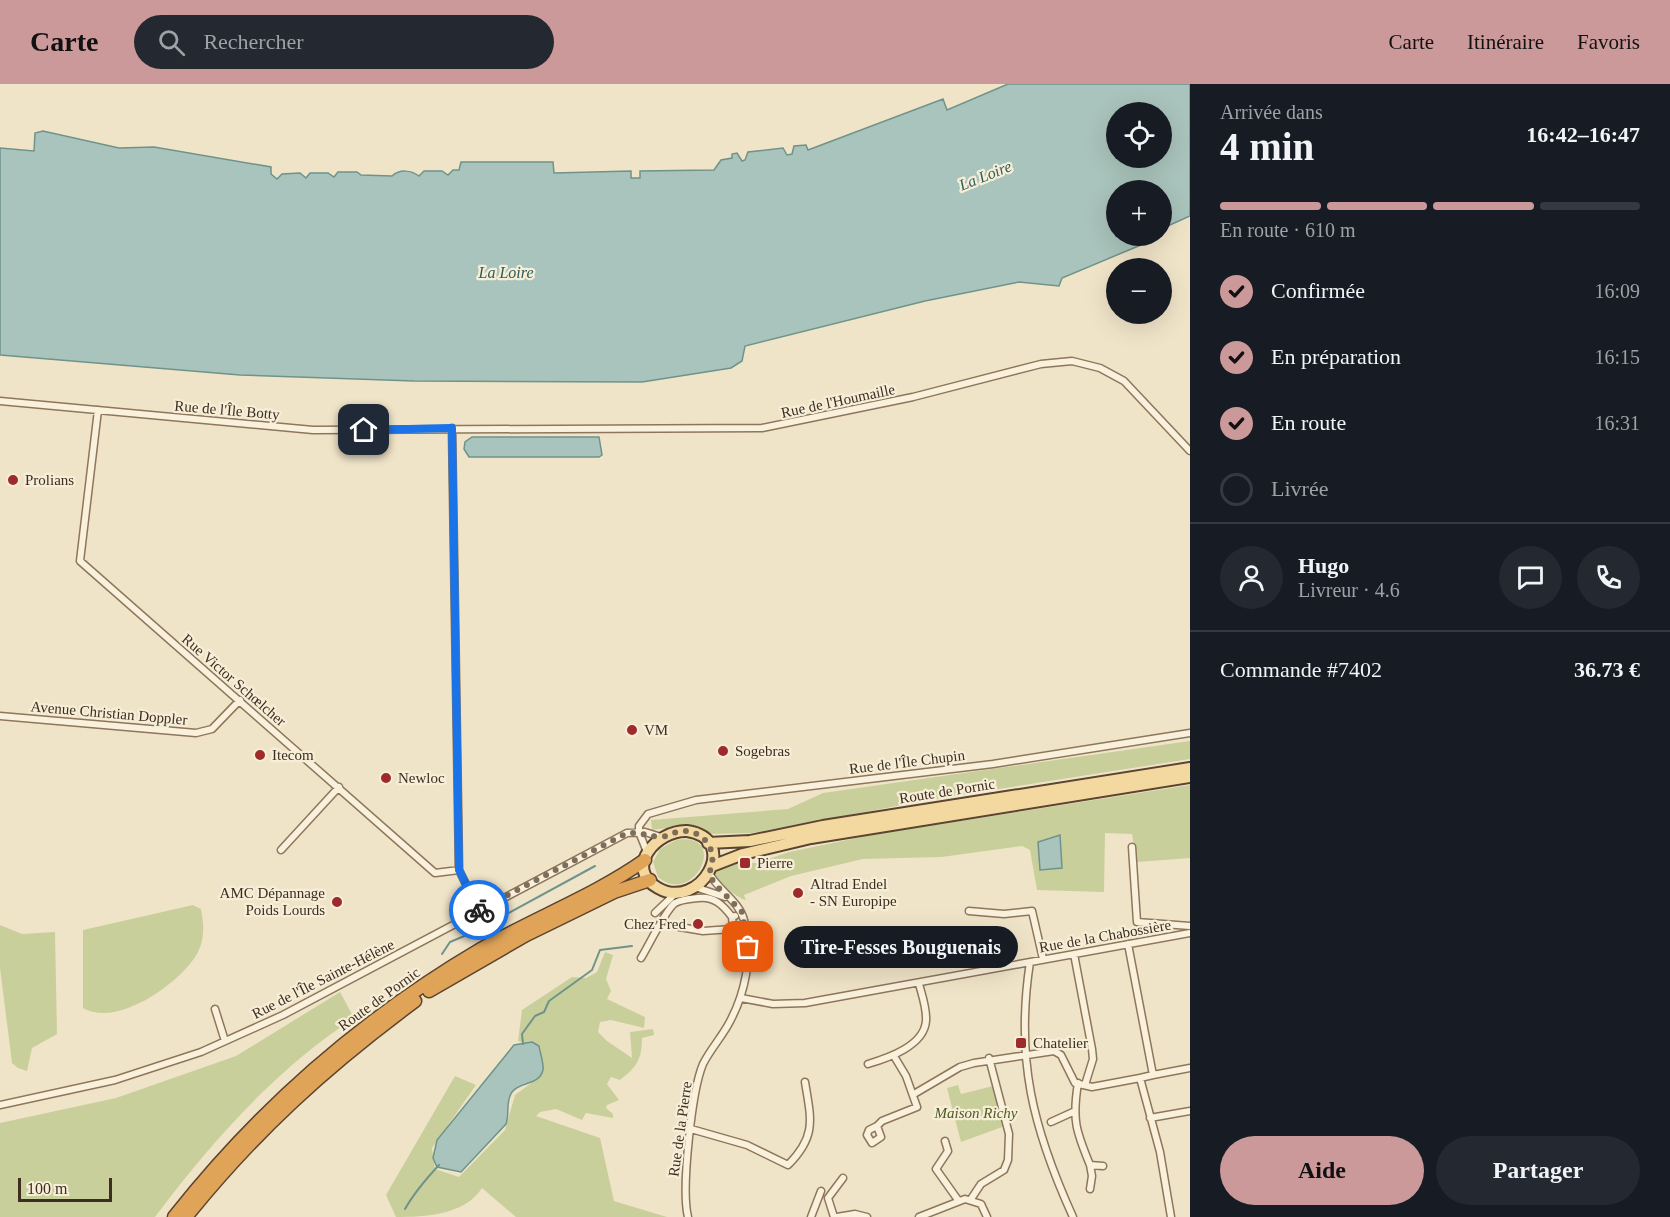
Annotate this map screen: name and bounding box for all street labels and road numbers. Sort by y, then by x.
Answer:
street label: Rue de l'Houmaille [780,381,897,421]
street label: Rue de l'Île Botty [174,397,281,423]
street label: Rue Victor Schœlcher [179,631,289,729]
street label: Avenue Christian Doppler [30,698,188,728]
street label: Rue de l'Île Chupin [848,747,966,777]
street label: Route de Pornic [898,775,996,806]
street label: Rue de la Chabossière [1038,916,1173,955]
street label: Rue de l'Île Sainte-Hélène [249,936,397,1022]
street label: Route de Pornic [335,964,423,1034]
street label: Rue de la Pierre [665,1080,695,1178]

